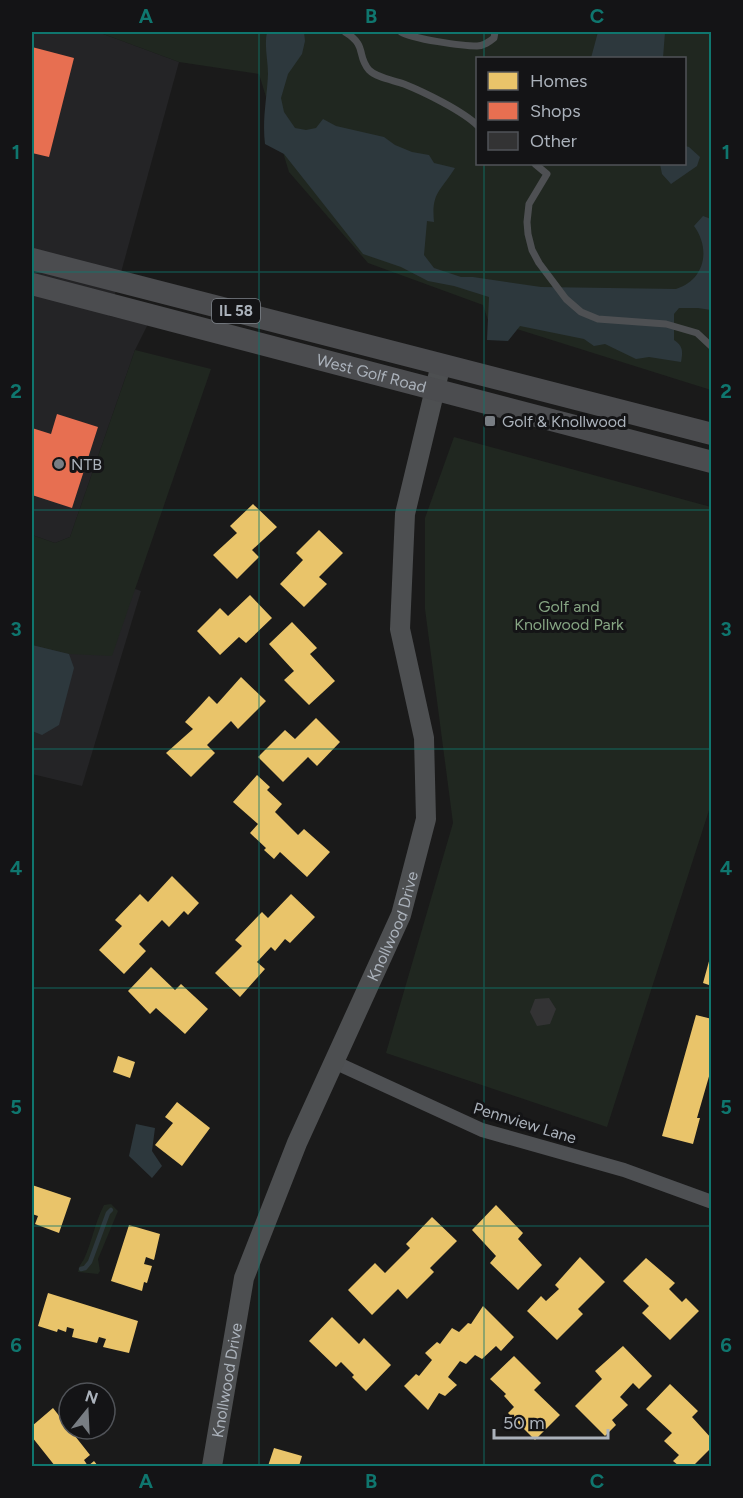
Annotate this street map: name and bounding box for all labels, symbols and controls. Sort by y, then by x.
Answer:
text: A [139,4,154,28]
text: B [365,4,377,28]
text: C [590,4,604,28]
legend [476,57,686,165]
text: Homes [530,70,588,92]
text: Shops [530,100,581,122]
text: Other [530,130,577,152]
text: 1 [12,140,20,164]
text: 1 [722,140,730,164]
road number: IL 58 [212,299,260,323]
street label: West Golf Road [315,349,428,396]
text: 2 [10,379,22,403]
text: 2 [720,379,732,403]
place label: Golf & Knollwood [502,412,626,431]
marker: Golf & Knollwood [483,414,497,428]
place label: NTB [71,455,102,474]
marker: NTB [52,457,66,471]
park label: Golf and Knollwood Park [514,597,624,634]
text: 3 [10,617,22,641]
text: 3 [720,617,732,641]
text: 4 [10,856,23,880]
text: 4 [720,856,733,880]
street label: Knollwood Drive [363,869,422,984]
text: 5 [10,1095,22,1119]
text: 5 [720,1095,732,1119]
street label: Pennview Lane [471,1098,579,1148]
street label: Knollwood Drive [207,1321,246,1439]
text: 6 [10,1333,22,1357]
text: 6 [720,1333,732,1357]
north arrow [57,1381,117,1441]
text: N [83,1386,100,1408]
scale bar [494,1402,608,1440]
text: 50 m [503,1412,545,1434]
text: A [139,1469,154,1493]
text: B [365,1469,377,1493]
text: C [590,1469,604,1493]

